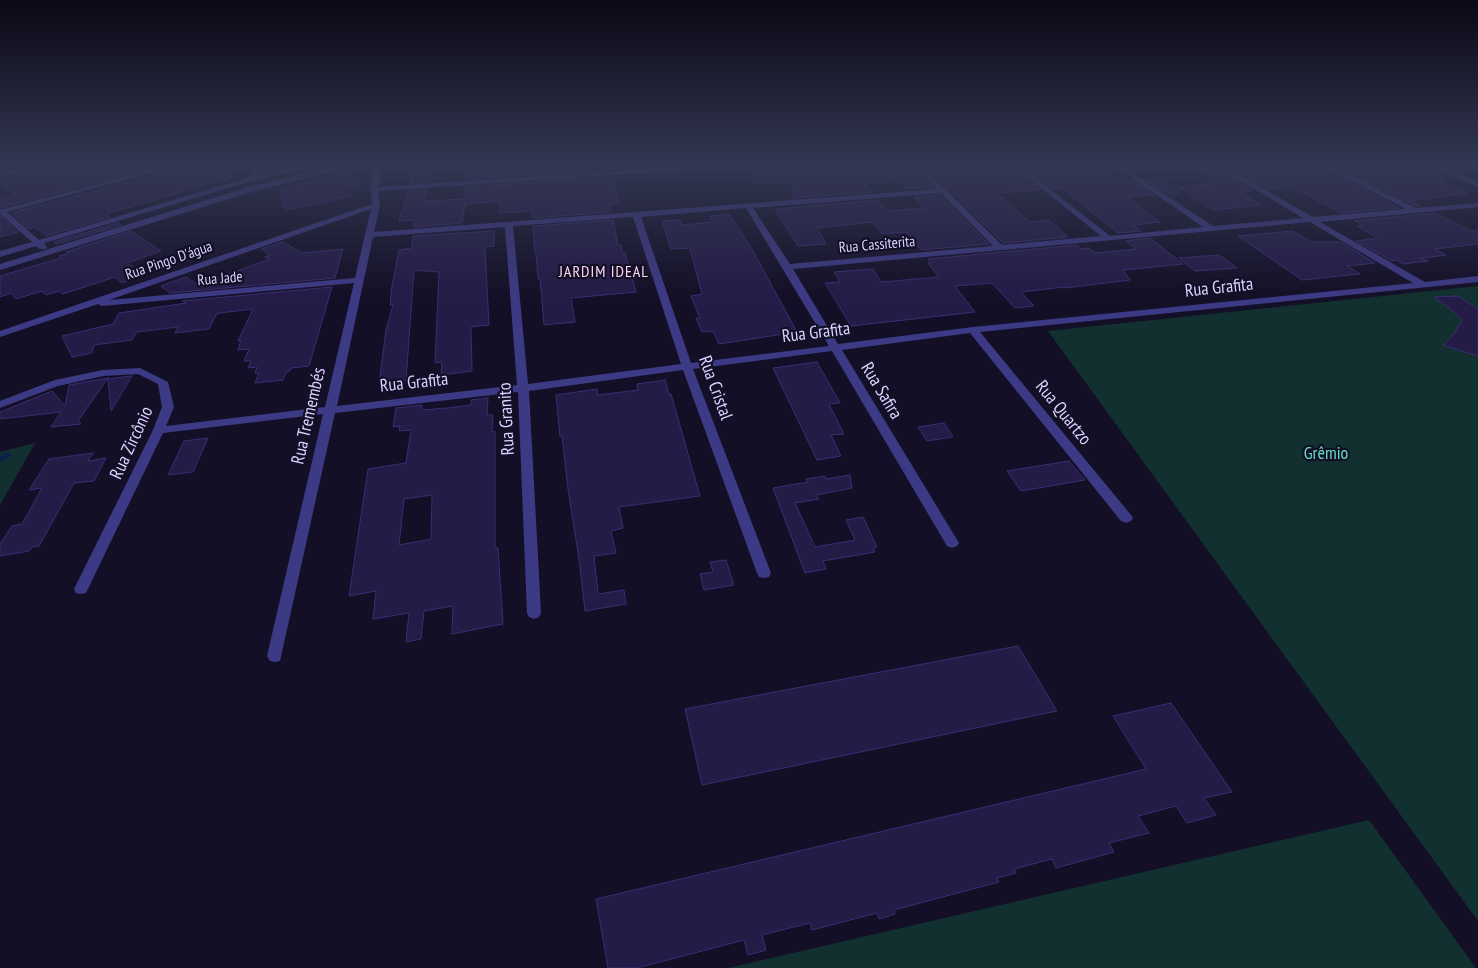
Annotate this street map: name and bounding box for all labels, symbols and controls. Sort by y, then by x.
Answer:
street label: Rua Cassiterita [838,233,916,257]
street label: Rua Pingo D'água [123,238,215,284]
district label: JARDIM IDEAL [557,262,651,282]
street label: Rua Jade [197,268,243,290]
street label: Rua Grafita [1184,274,1254,302]
street label: Rua Grafita [781,318,851,348]
street label: Rua Cristal [693,353,737,423]
street label: Rua Safira [856,359,906,423]
street label: Rua Tremembés [287,366,331,466]
street label: Rua Grafita [379,369,449,397]
street label: Rua Quartzo [1030,376,1096,450]
street label: Rua Granito [494,382,520,456]
street label: Rua Zircônio [106,403,158,483]
park label: Grêmio [1304,443,1348,465]

